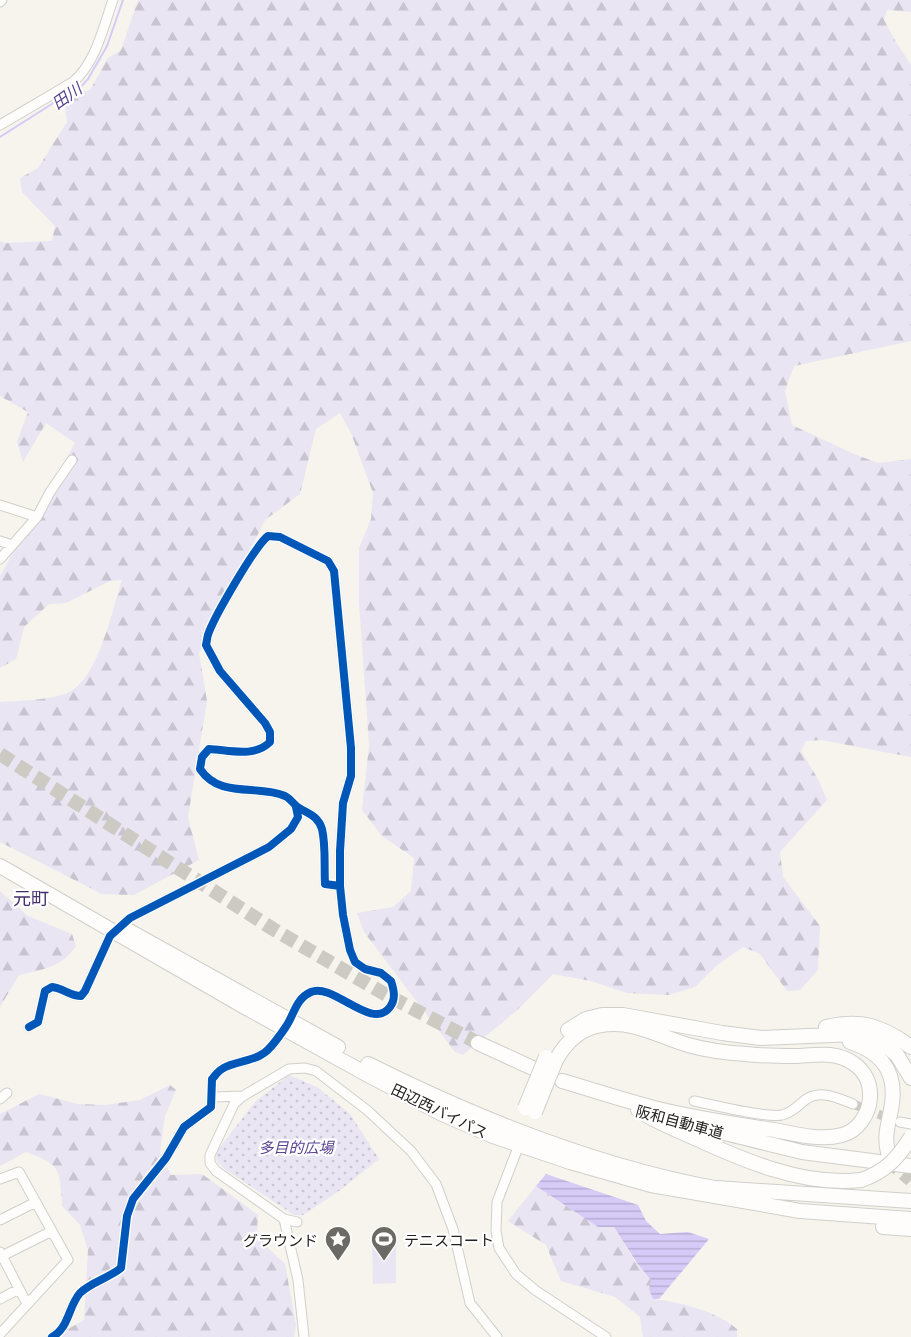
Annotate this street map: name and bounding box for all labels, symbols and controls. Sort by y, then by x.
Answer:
water label: 田川 [46,75,88,114]
district label: 元町 [13,884,49,910]
street label: 田辺西バイパス [388,1078,492,1142]
street label: 阪和自動車道 [634,1099,726,1143]
park label: 多目的広場 [258,1136,335,1157]
place icon: グラウンド [323,1224,353,1262]
sports icon: テニスコート [369,1224,399,1262]
place label: グラウンド [243,1229,318,1250]
place label: テニスコート [404,1229,494,1250]

